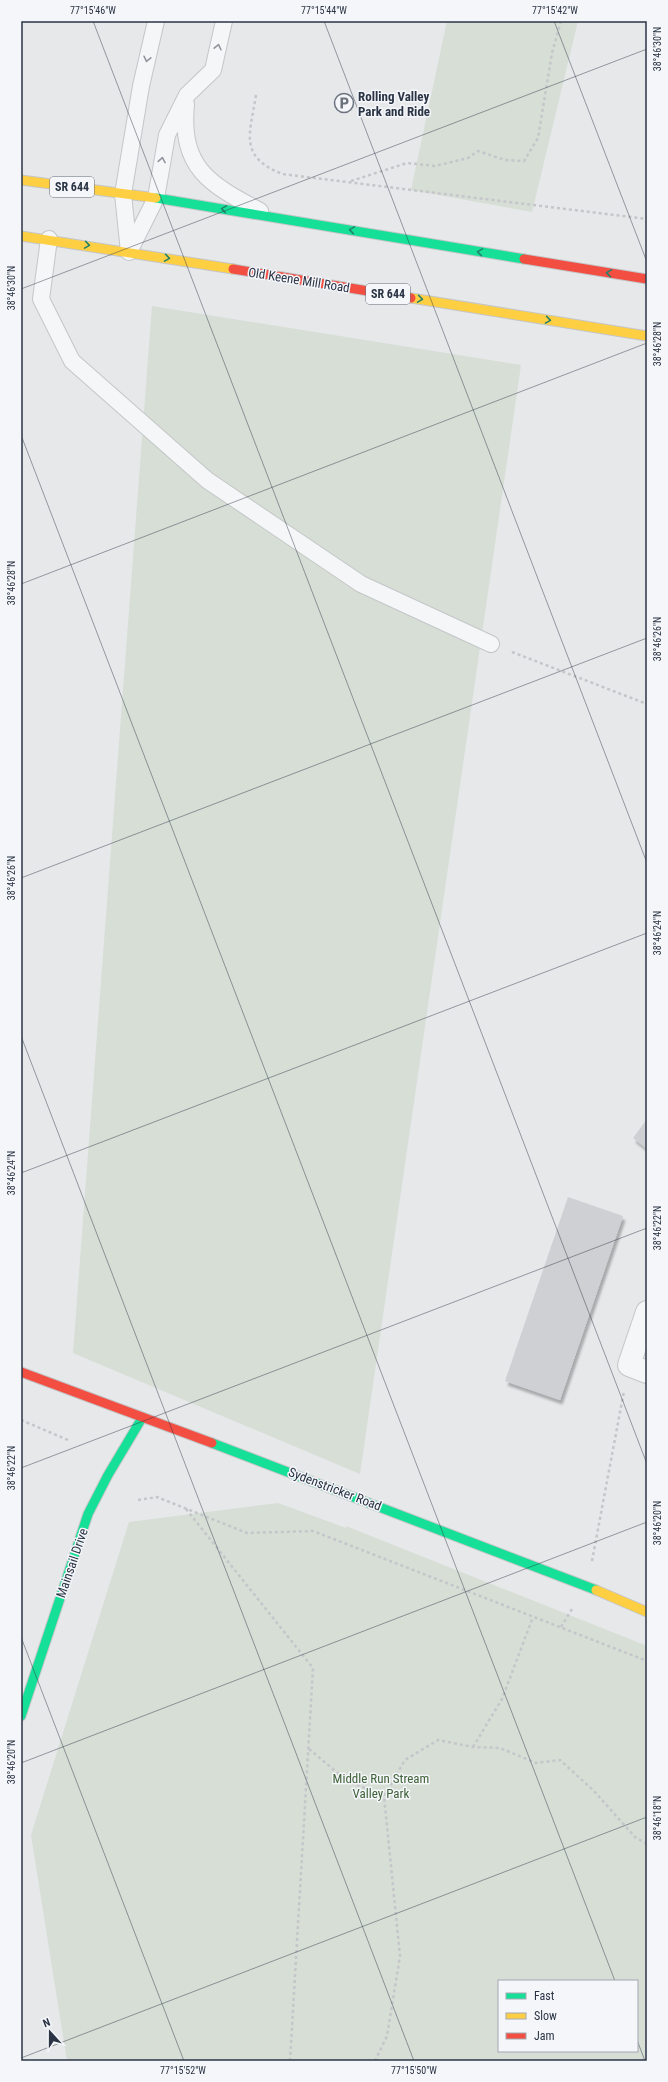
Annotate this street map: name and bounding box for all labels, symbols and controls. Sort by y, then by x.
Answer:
text: 77°15'46"W [70,5,116,16]
text: 77°15'44"W [301,5,347,16]
text: 77°15'42"W [532,5,578,16]
text: 38°46'30"N [652,27,663,71]
one-way arrow [214,44,222,50]
one-way arrow [144,56,152,62]
place label: Rolling Valley Park and Ride [358,89,430,119]
parking icon: Rolling Valley Park and Ride [333,92,355,114]
one-way arrow [158,157,166,163]
road number: SR 644 [50,177,94,197]
one-way arrow [221,206,227,214]
one-way arrow [349,226,355,235]
one-way arrow [84,240,90,249]
one-way arrow [477,248,483,256]
one-way arrow [164,253,170,262]
street label: Old Keene Mill Road [247,265,351,295]
text: 38°46'30"N [6,266,17,310]
one-way arrow [605,269,612,278]
road number: SR 644 [366,284,410,304]
one-way arrow [417,294,423,303]
one-way arrow [545,315,551,324]
text: 38°46'28"N [652,322,663,366]
text: 38°46'28"N [6,561,17,605]
text: 38°46'26"N [652,617,663,661]
text: 38°46'26"N [6,856,17,900]
text: 38°46'24"N [652,911,663,955]
text: 38°46'24"N [6,1151,17,1195]
text: 38°46'22"N [652,1206,663,1250]
text: 38°46'22"N [6,1446,17,1490]
street label: Sydenstricker Road [286,1464,384,1514]
text: 38°46'20"N [652,1501,663,1545]
street label: Mainsail Drive [53,1526,91,1600]
text: 38°46'20"N [6,1740,17,1784]
park label: Middle Run Stream Valley Park [333,1771,429,1801]
text: 38°46'18"N [652,1796,663,1840]
legend [498,1980,638,2052]
text: Fast [534,1989,555,2003]
text: Slow [534,2009,557,2023]
north arrow [30,2012,70,2052]
text: N [41,2016,52,2030]
text: Jam [534,2029,555,2043]
text: 77°15'52"W [160,2065,206,2076]
text: 77°15'50"W [391,2065,437,2076]

